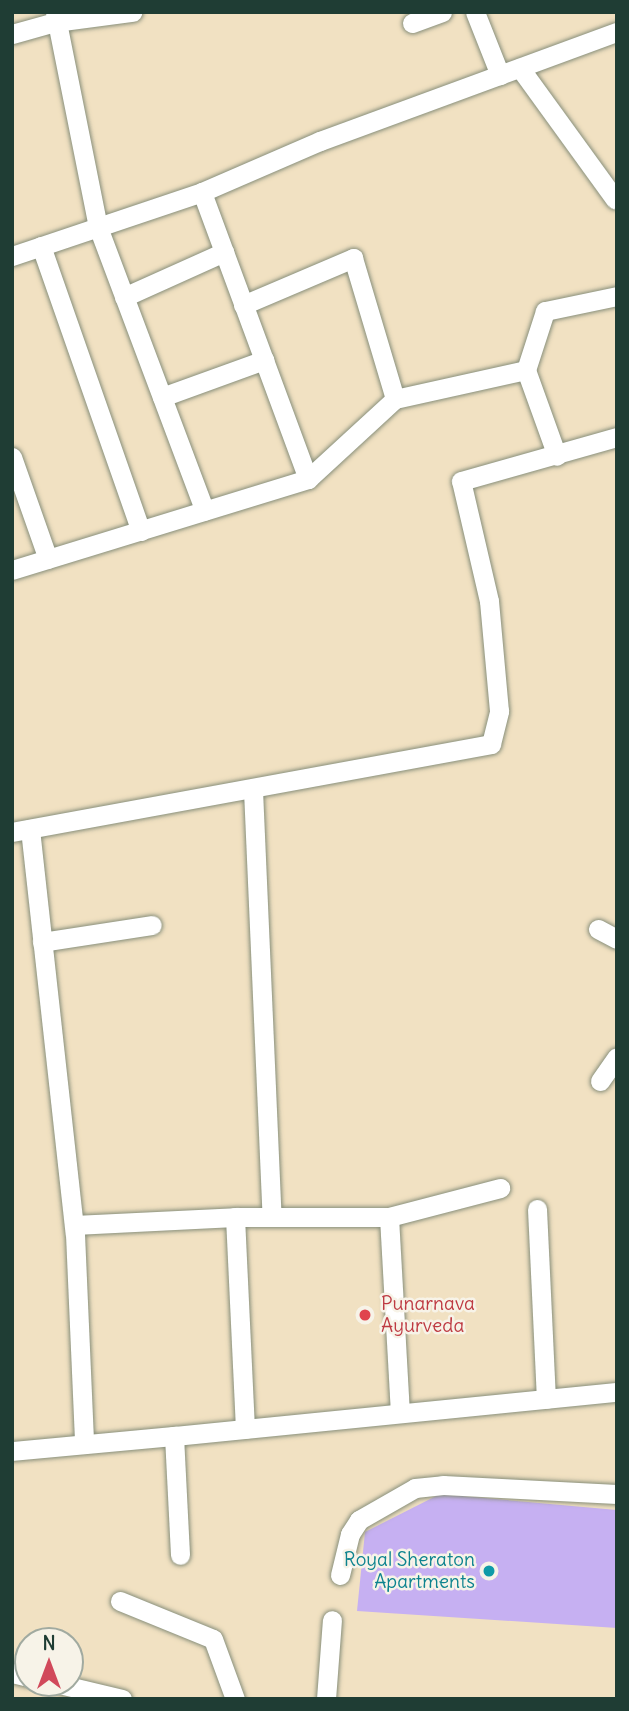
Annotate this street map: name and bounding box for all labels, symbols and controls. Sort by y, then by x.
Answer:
place label: Punarnava Ayurveda [381,1293,475,1337]
marker: Punarnava Ayurveda [355,1305,375,1325]
place label: Royal Sheraton Apartments [344,1549,475,1593]
marker: Royal Sheraton Apartments [481,1563,497,1579]
north arrow [14,1627,84,1697]
text: N [42,1631,56,1655]

